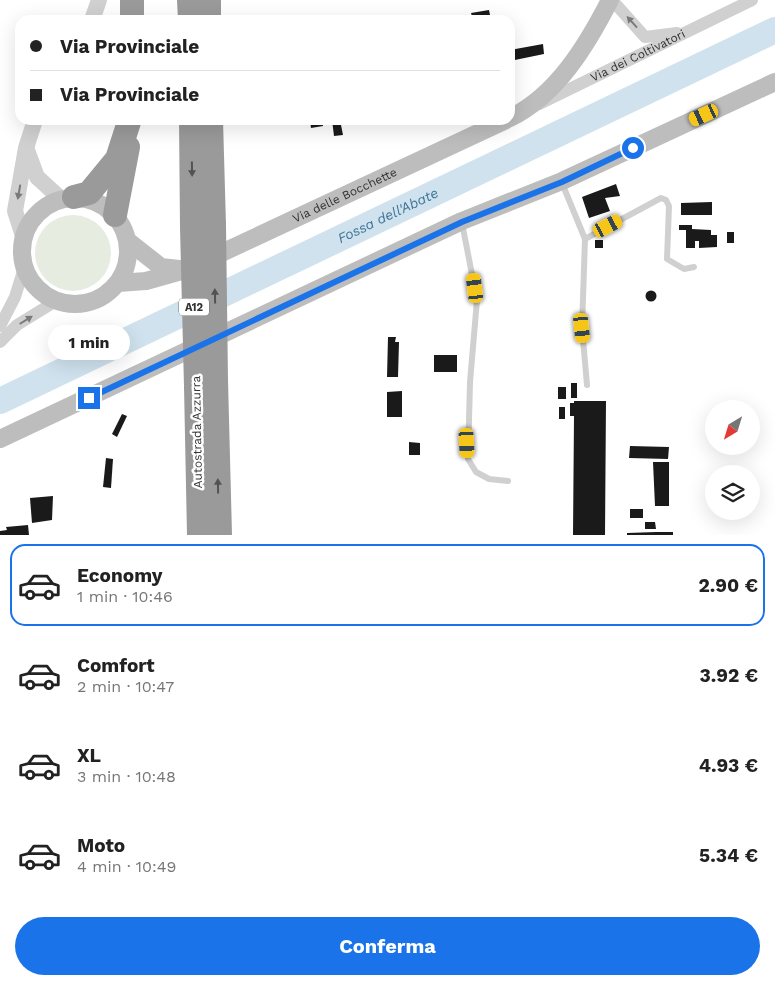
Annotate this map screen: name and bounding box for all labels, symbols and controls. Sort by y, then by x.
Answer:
one-way arrow [626,16,638,28]
street label: Via dei Coltivatori [588,27,687,85]
text: Via Provinciale [60,35,199,58]
text: Via Provinciale [60,83,199,106]
car [687,102,720,128]
route start [622,137,644,159]
one-way arrow [188,161,196,177]
street label: Via delle Bocchette [290,165,399,226]
water label: Fossa dell'Abate [335,184,441,246]
one-way arrow [14,185,22,201]
car [591,213,624,239]
car [465,272,484,304]
one-way arrow [210,288,218,304]
road number: A12 [179,298,209,316]
car [572,312,591,344]
one-way arrow [20,315,33,324]
callout: 1 min [48,326,130,360]
text: 1 min [68,333,110,352]
street label: Autostrada Azzurra [189,375,205,488]
route end [78,387,100,409]
north arrow [705,400,760,455]
map controls [705,400,760,520]
car [458,428,475,458]
button: layers [705,465,760,520]
one-way arrow [214,478,222,494]
icon: car [17,563,62,608]
text: Economy [77,564,162,587]
text: 2.90 € [698,574,758,597]
text: 1 min · 10:46 [77,587,173,606]
icon: car [17,653,62,698]
text: Comfort [77,654,155,677]
text: 3.92 € [699,664,758,687]
text: 2 min · 10:47 [77,677,174,696]
icon: car [17,743,62,788]
text: XL [77,744,101,767]
text: 4.93 € [699,754,758,777]
text: 3 min · 10:48 [77,767,176,786]
icon: car [17,833,62,878]
text: Moto [77,834,125,857]
text: 5.34 € [699,844,758,867]
text: 4 min · 10:49 [77,857,176,876]
button: Conferma [15,917,760,975]

